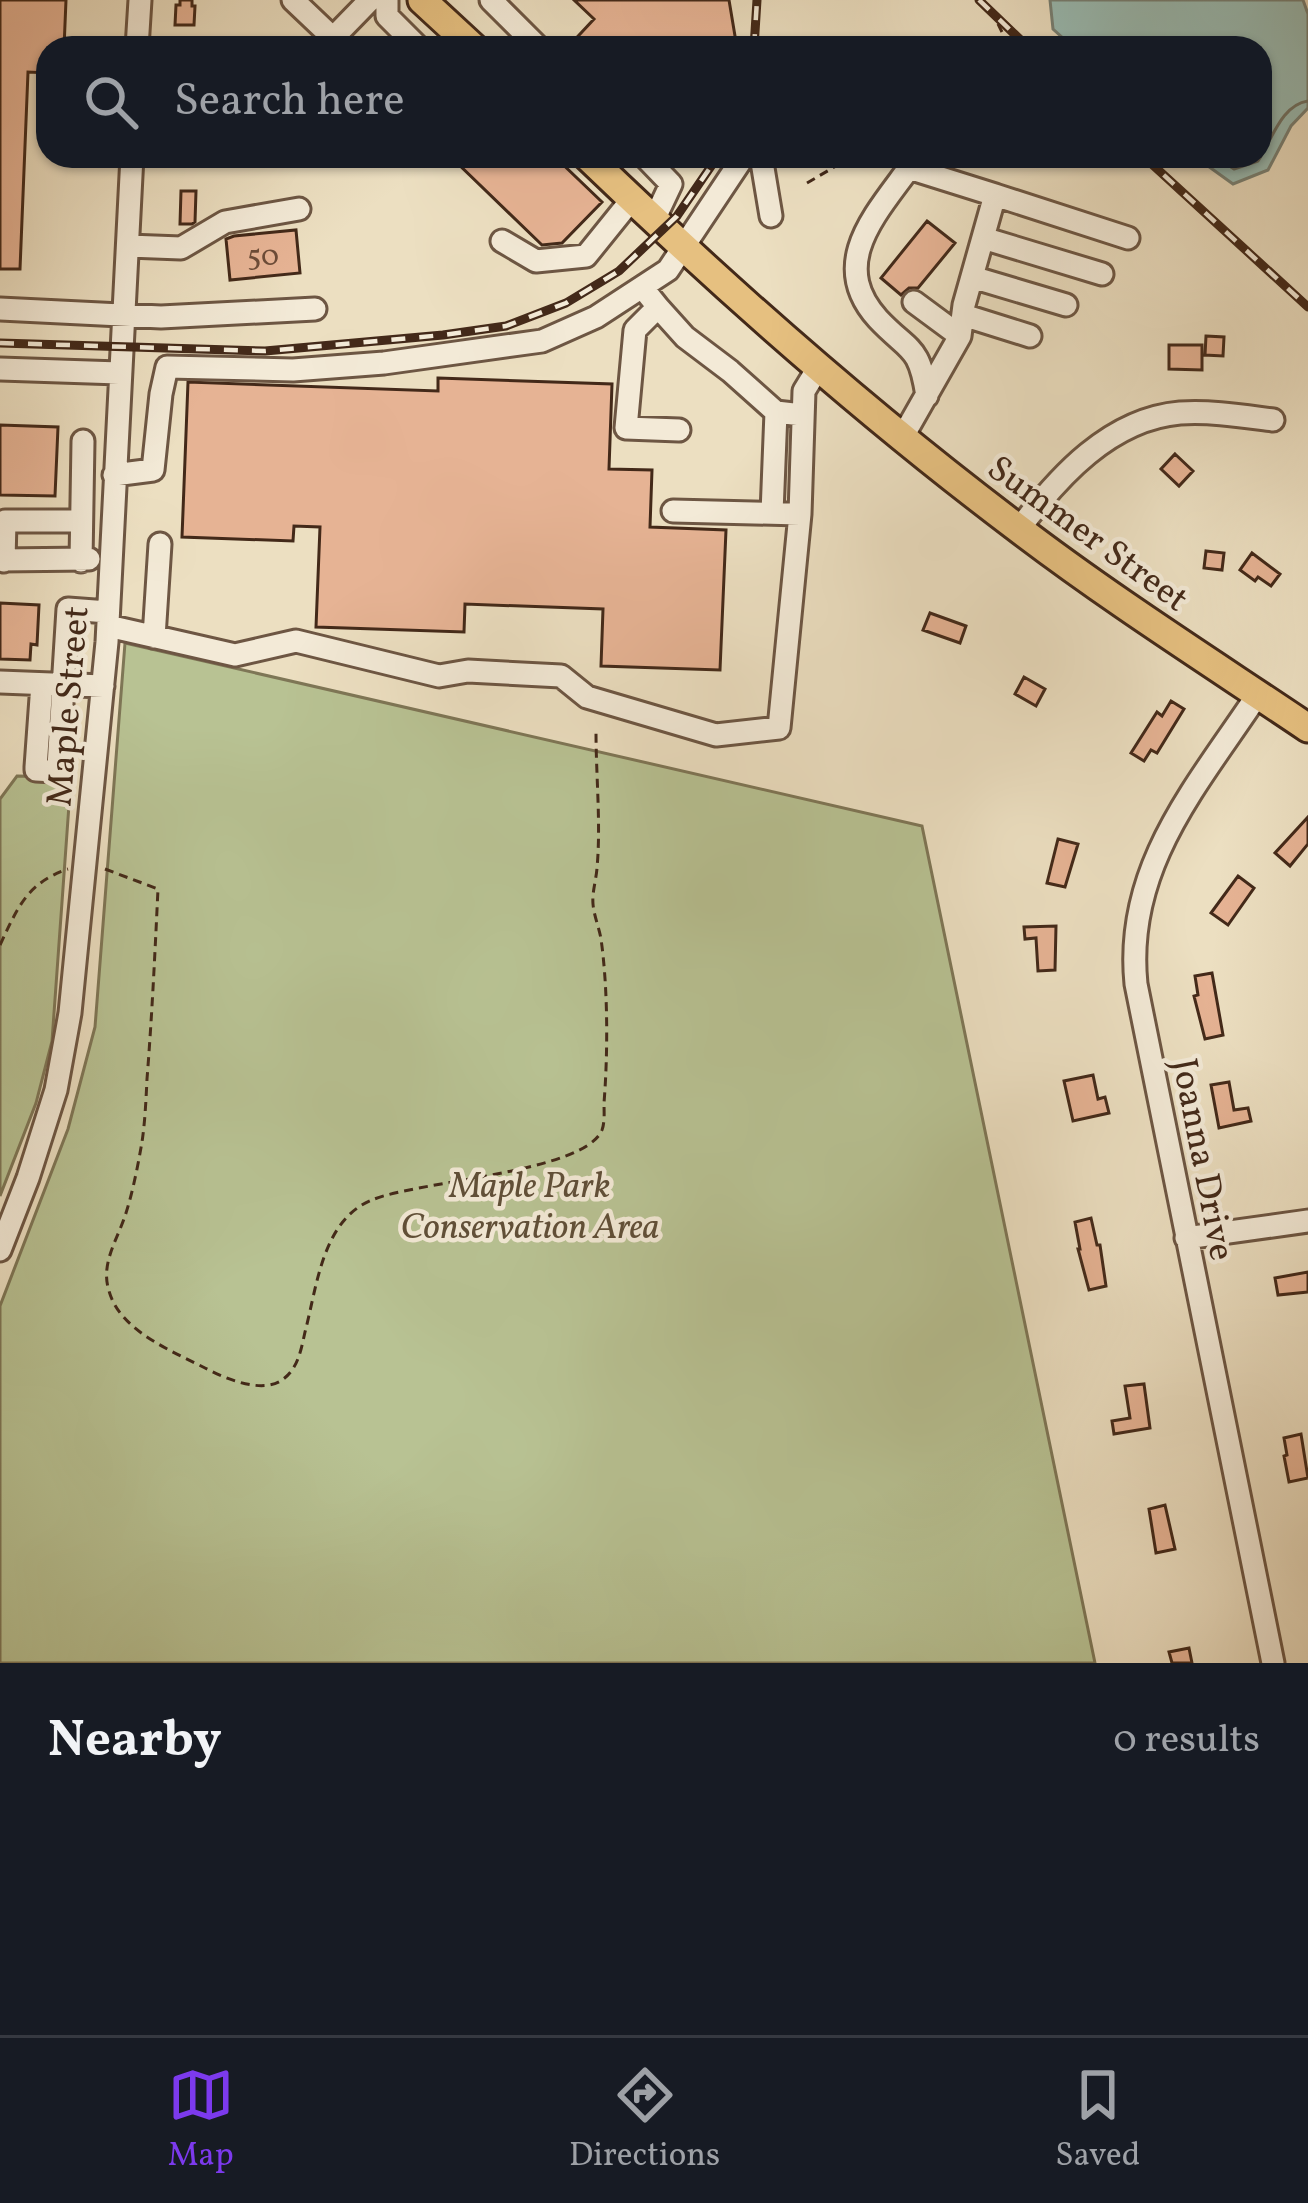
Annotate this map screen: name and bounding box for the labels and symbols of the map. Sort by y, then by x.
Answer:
house number: 50 [247,236,279,278]
street label: Summer Street [976,445,1197,625]
street label: Maple Street [36,604,104,809]
street label: Joanna Drive [1157,1054,1245,1265]
park label: Maple Park Conservation Area [400,1163,660,1254]

